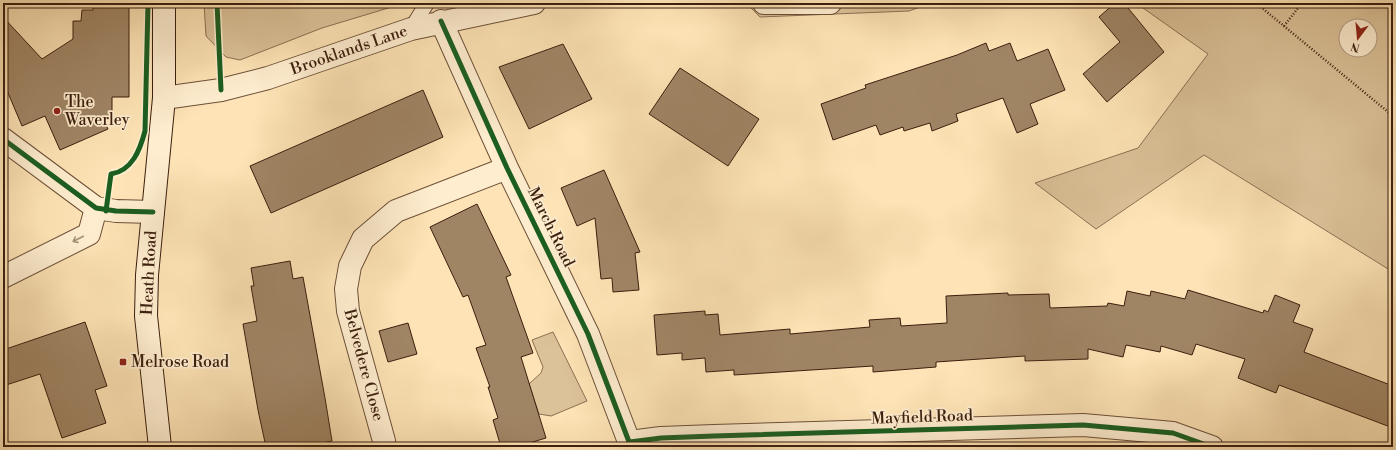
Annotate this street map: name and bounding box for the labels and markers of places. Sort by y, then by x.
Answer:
place label: The Waverley [64,92,130,130]
marker: The Waverley [52,106,62,116]
place label: Melrose Road [131,352,229,372]
marker: Melrose Road [118,357,128,367]

